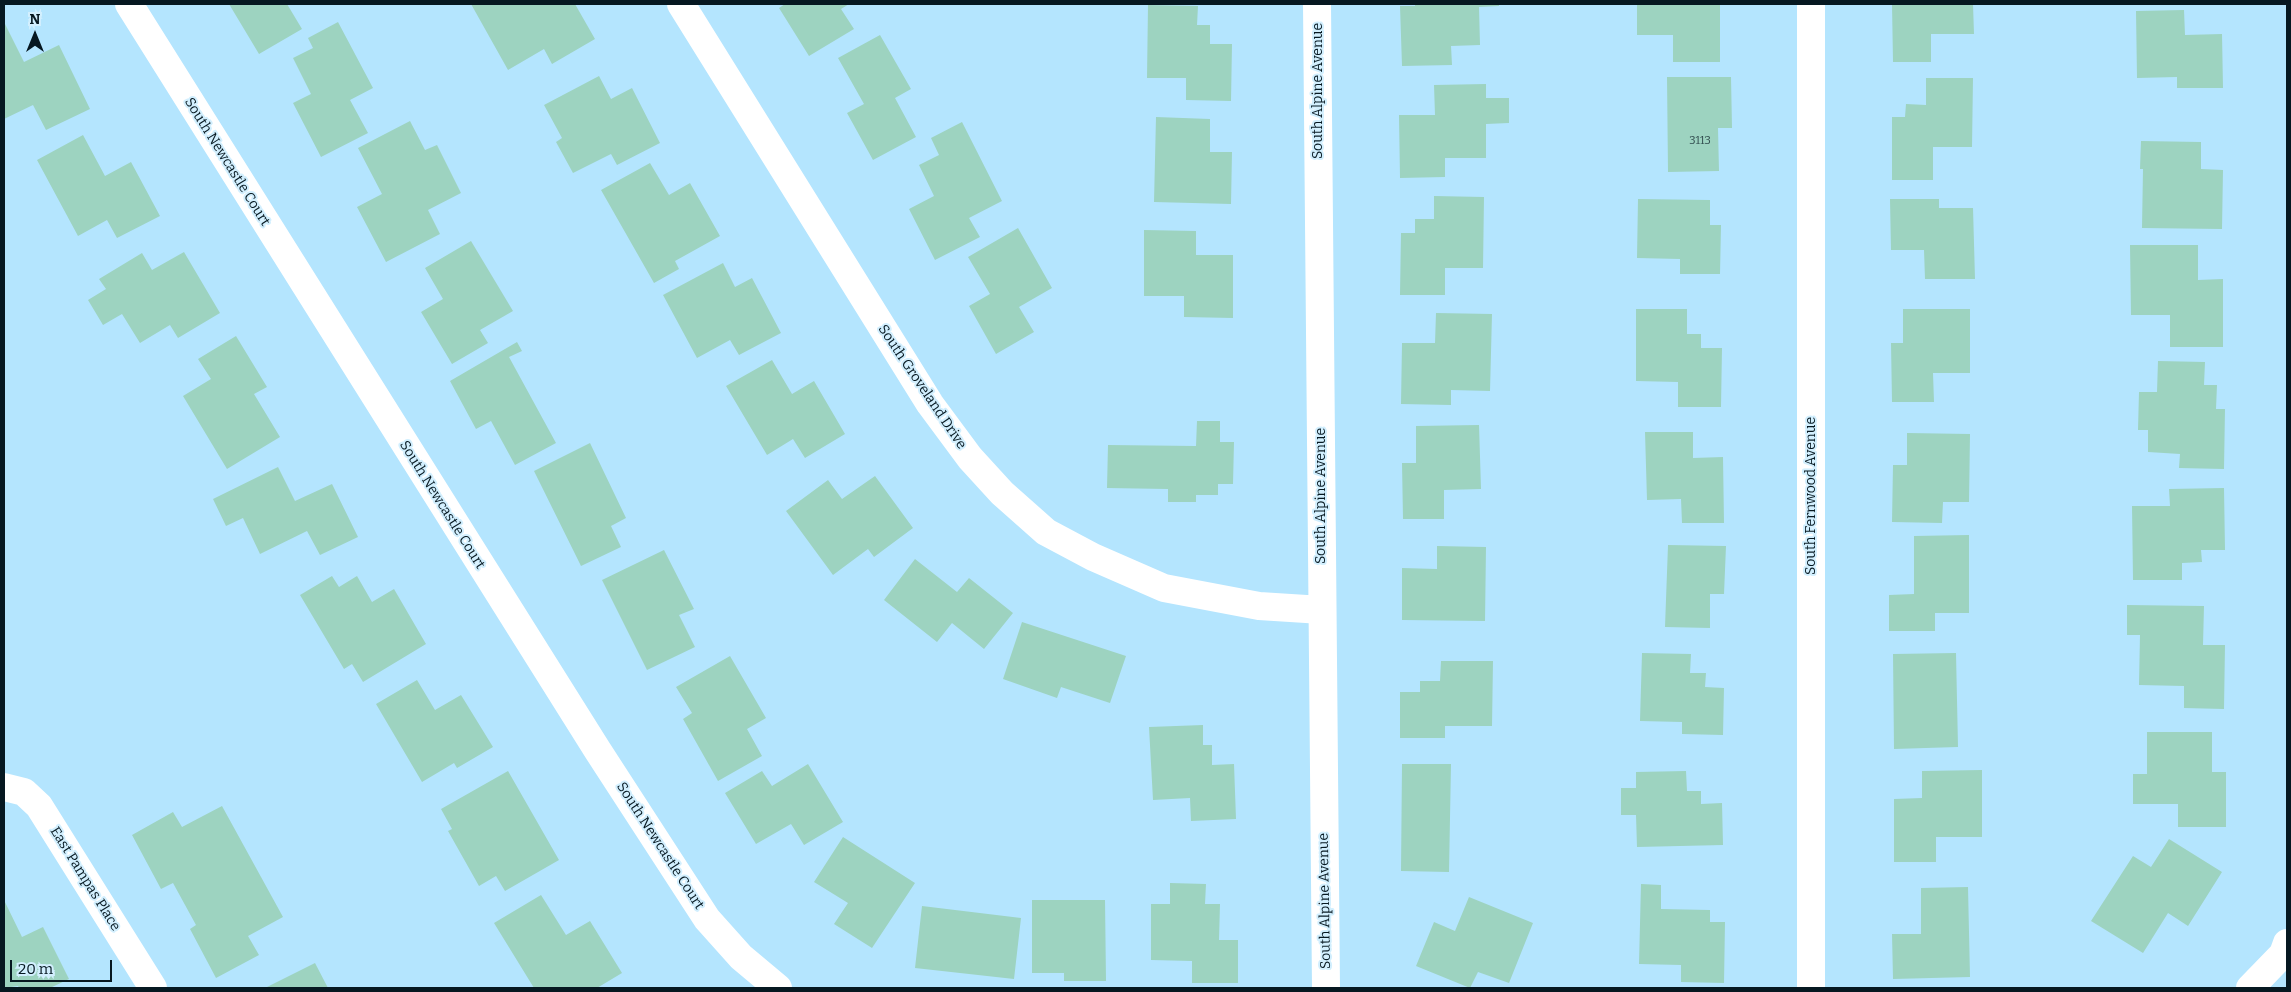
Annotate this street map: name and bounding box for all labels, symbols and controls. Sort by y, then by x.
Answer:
north arrow [10,10,60,60]
text: N [30,11,40,28]
street label: South Alpine Avenue [1310,23,1326,159]
street label: South Newcastle Court [181,95,273,229]
house number: 3113 [1689,134,1711,148]
street label: South Groveland Drive [874,322,970,452]
street label: South Fernwood Avenue [1803,417,1819,575]
street label: South Alpine Avenue [1313,428,1329,564]
street label: South Newcastle Court [396,438,488,572]
street label: South Newcastle Court [613,779,707,913]
street label: East Pampas Place [46,824,124,934]
street label: South Alpine Avenue [1315,833,1335,969]
scale bar [12,950,115,982]
text: 20 m [18,960,53,978]

